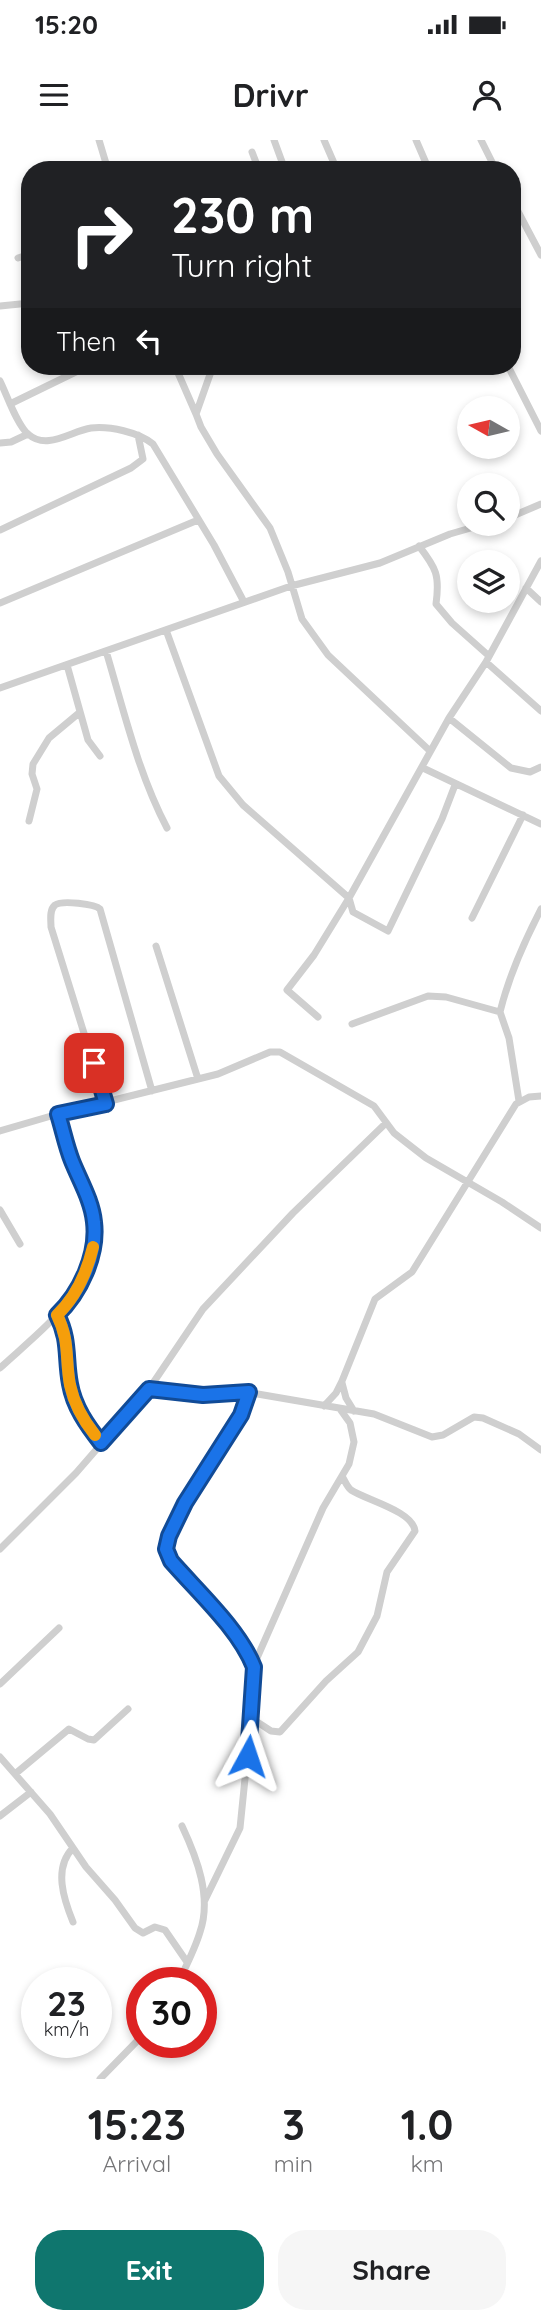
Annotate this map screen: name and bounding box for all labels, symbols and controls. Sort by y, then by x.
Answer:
text: 15:20 [35,8,98,41]
text: Drivr [232,75,309,115]
icon: menu [35,76,73,114]
icon: person [468,76,506,114]
text: 230 m [171,184,314,245]
icon: right [56,189,147,280]
text: Turn right [171,245,312,285]
icon: left [130,322,168,360]
text: Then [56,325,116,358]
north arrow [457,396,520,458]
map controls [457,396,520,613]
button: search [457,473,520,536]
button: layers [457,550,520,613]
pin [64,1033,124,1093]
icon: arrive [75,1044,113,1082]
position arrow [211,1719,285,1793]
speed limit sign: 30 [126,1967,217,2058]
text: 23 [47,1981,86,2025]
text: km/h [44,2018,89,2041]
text: 15:23 [88,2098,186,2151]
text: 3 [282,2098,305,2151]
text: 1.0 [401,2098,453,2151]
text: Arrival [102,2149,171,2178]
text: min [274,2149,313,2178]
text: km [410,2149,444,2178]
button: Exit [35,2230,264,2310]
button: Share [278,2230,506,2310]

